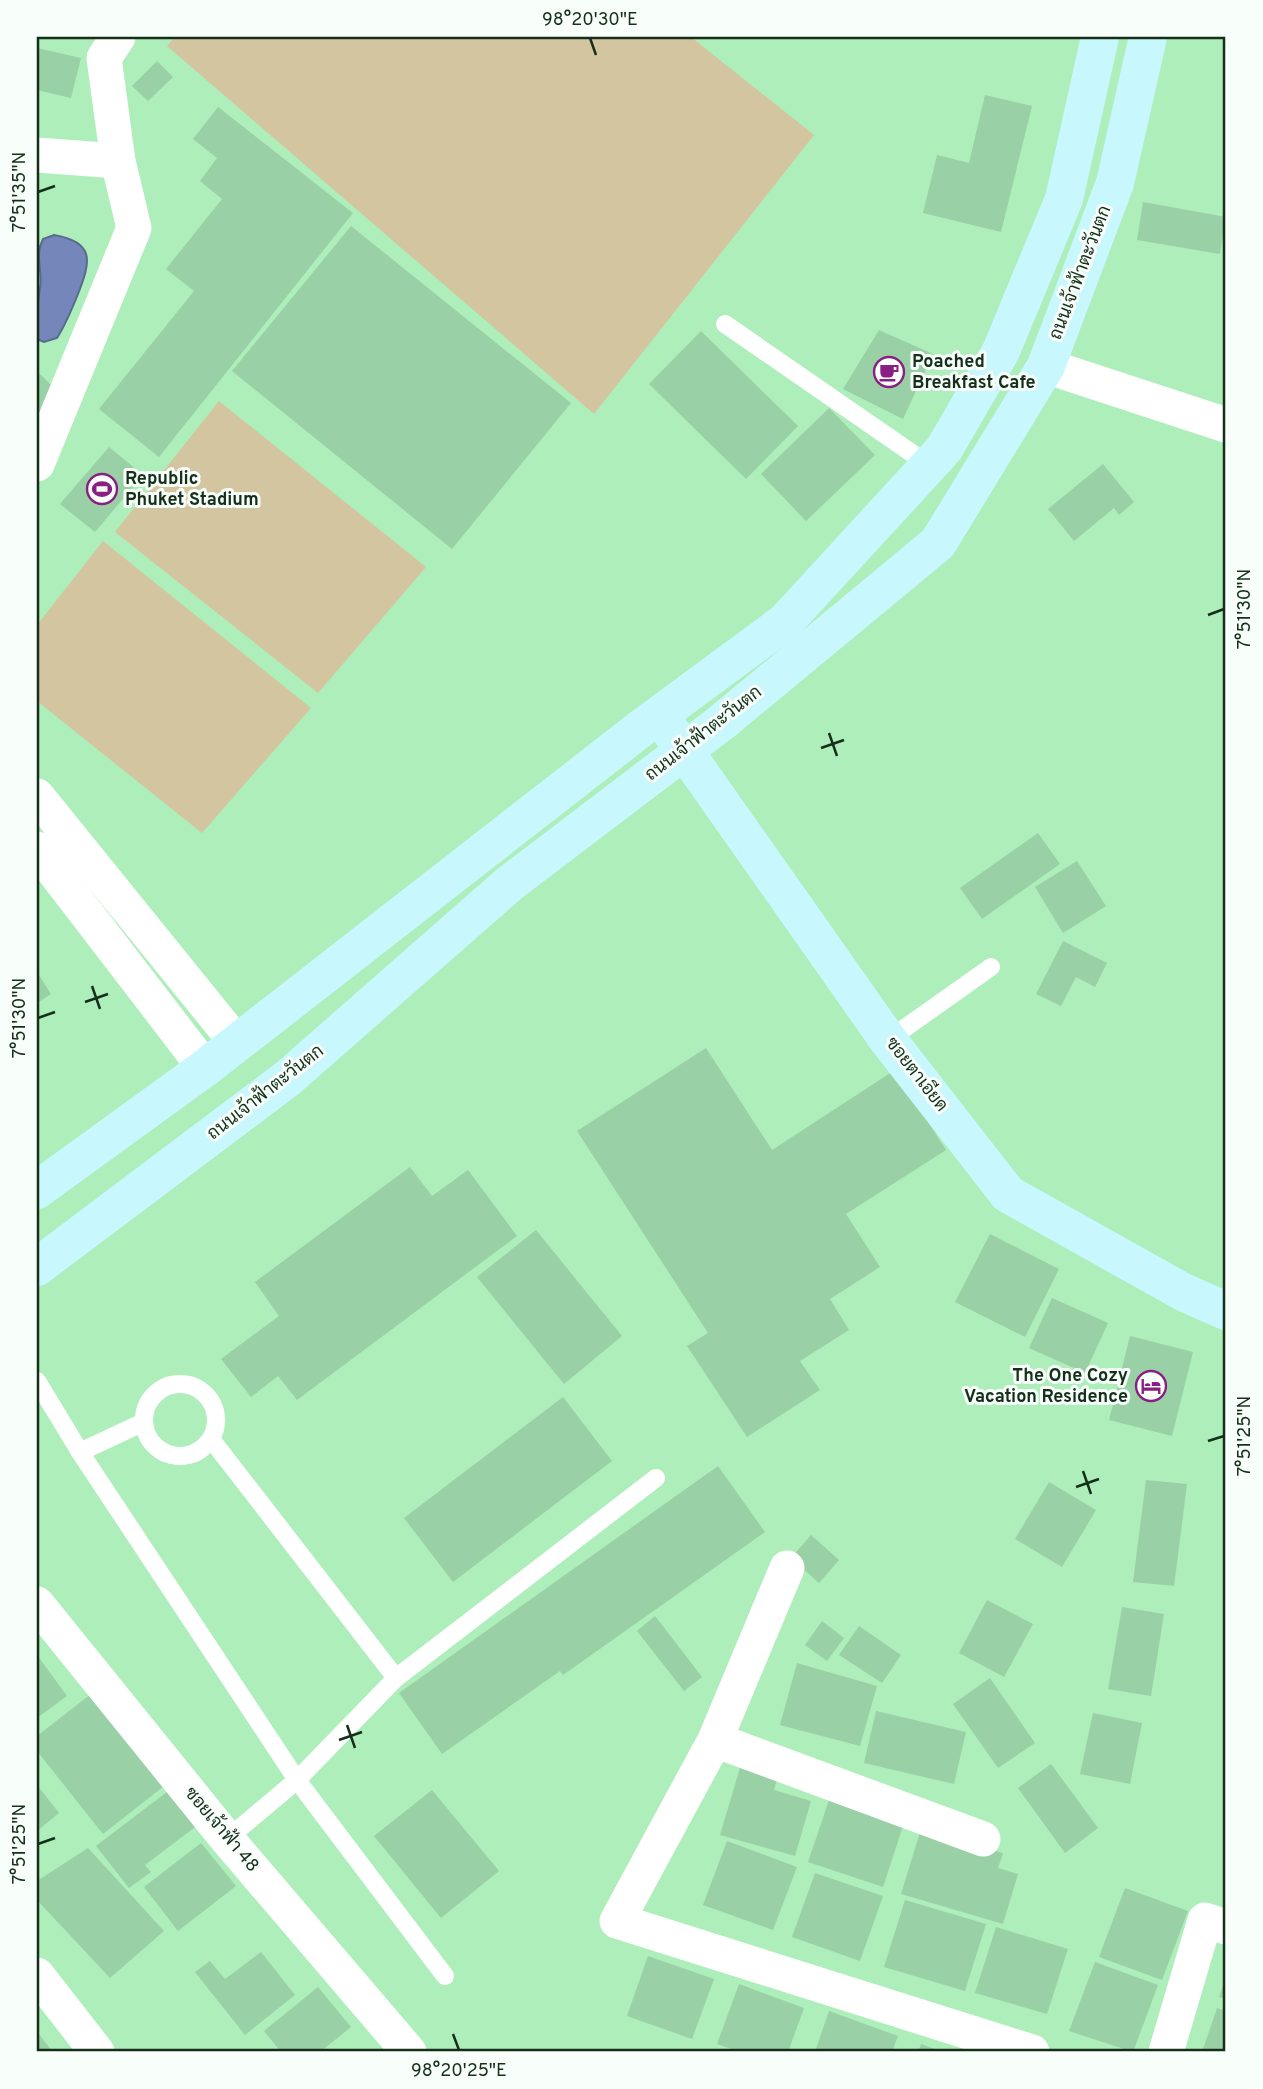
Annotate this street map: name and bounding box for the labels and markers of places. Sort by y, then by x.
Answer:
place label: Poached Breakfast Cafe [912,351,1036,395]
cafe icon: Poached Breakfast Cafe [872,355,906,389]
place label: Republic Phuket Stadium [125,468,259,512]
sports icon: Republic Phuket Stadium [85,472,119,506]
place label: The One Cozy Vacation Residence [964,1365,1128,1409]
hotel icon: The One Cozy Vacation Residence [1134,1369,1168,1403]

